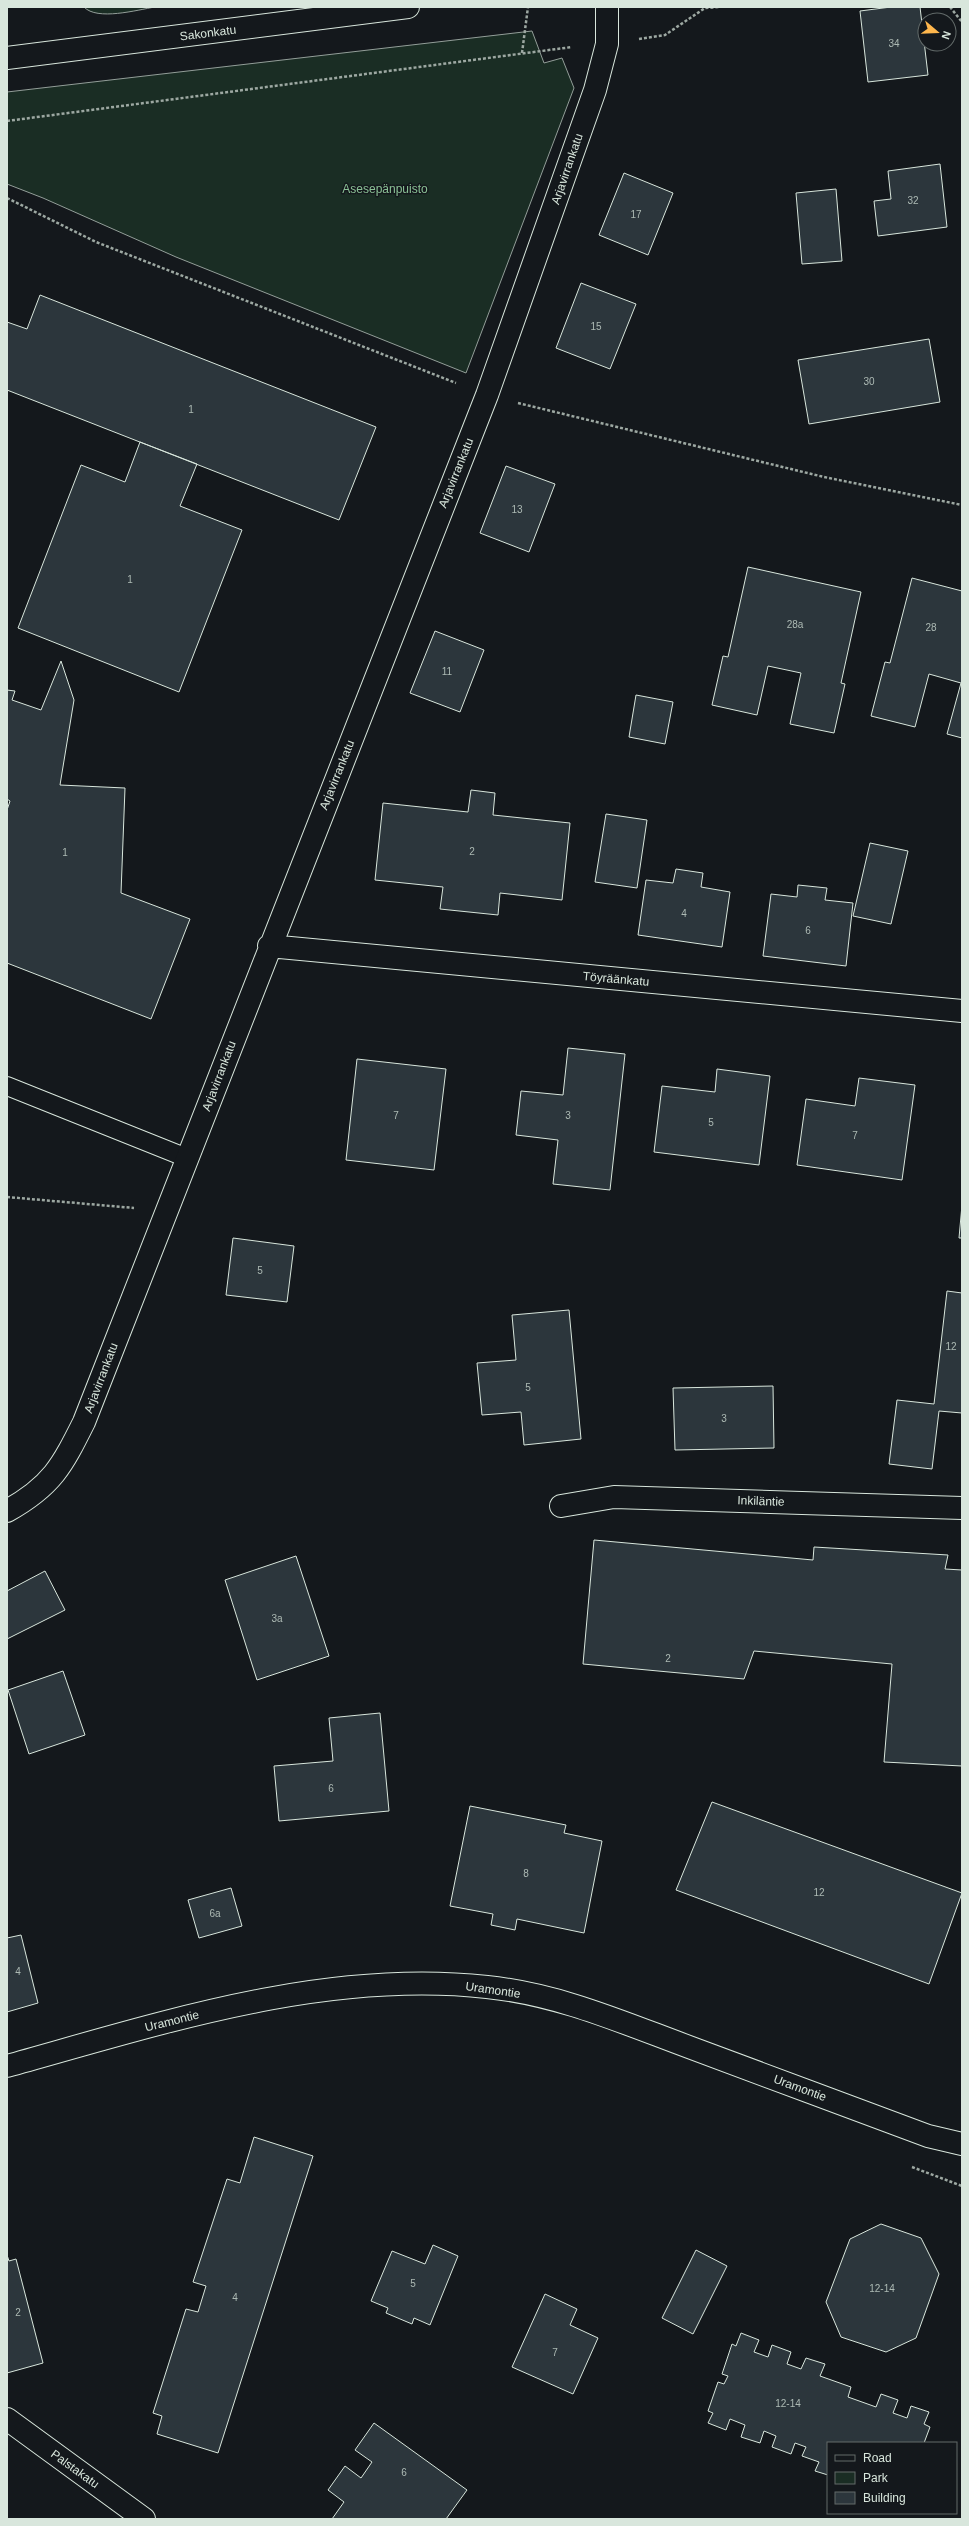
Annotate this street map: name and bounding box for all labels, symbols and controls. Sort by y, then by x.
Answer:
north arrow [917,12,957,52]
street label: Sakonkatu [179,23,237,43]
text: N [939,30,953,41]
house number: 34 [888,38,900,49]
street label: Arjavirrankatu [548,132,586,206]
park label: Asesepänpuisto [342,182,428,196]
house number: 32 [907,195,919,206]
house number: 17 [630,209,642,220]
house number: 15 [590,321,602,332]
house number: 30 [863,376,875,387]
house number: 1 [188,404,194,415]
street label: Arjavirrankatu [436,436,476,510]
house number: 13 [511,504,523,515]
house number: 1 [127,574,133,585]
house number: 28a [787,619,804,630]
house number: 28 [925,622,937,633]
house number: 11 [442,666,453,677]
street label: Arjavirrankatu [317,738,357,812]
house number: 2 [469,846,475,857]
house number: 1 [62,847,68,858]
house number: 4 [681,908,687,919]
house number: 6 [805,925,811,936]
street label: Töyräänkatu [582,969,650,989]
street label: Arjavirrankatu [199,1039,239,1113]
house number: 7 [393,1110,399,1121]
house number: 3 [565,1110,571,1121]
house number: 5 [708,1117,714,1128]
house number: 7 [852,1130,858,1141]
house number: 5 [257,1265,263,1276]
street label: Arjavirrankatu [81,1341,121,1415]
house number: 12 [945,1341,957,1352]
house number: 5 [525,1382,531,1393]
house number: 3 [721,1413,727,1424]
street label: Inkiläntie [737,1493,785,1509]
house number: 3a [271,1613,283,1624]
house number: 2 [665,1653,671,1664]
house number: 6 [328,1783,334,1794]
house number: 8 [523,1868,529,1879]
house number: 12 [813,1887,825,1898]
house number: 6a [209,1908,221,1919]
house number: 4 [15,1966,21,1977]
street label: Uramontie [465,1979,522,2001]
street label: Uramontie [143,2007,201,2034]
street label: Uramontie [772,2072,829,2104]
house number: 5 [410,2278,416,2289]
house number: 12-14 [869,2283,895,2294]
house number: 4 [232,2292,238,2303]
house number: 2 [15,2307,21,2318]
house number: 7 [552,2347,558,2358]
house number: 12-14 [775,2398,801,2409]
legend [827,2442,957,2514]
street label: Palstakatu [48,2447,102,2491]
text: Road [863,2451,892,2465]
house number: 6 [401,2467,407,2478]
text: Park [863,2471,889,2485]
text: Building [863,2491,906,2505]

